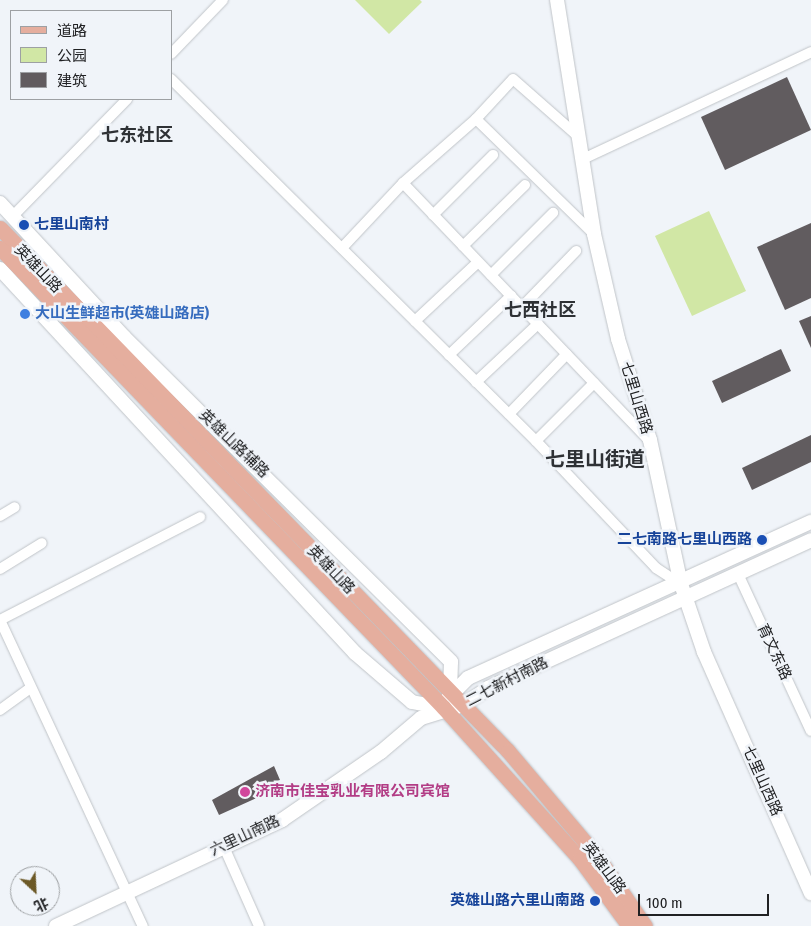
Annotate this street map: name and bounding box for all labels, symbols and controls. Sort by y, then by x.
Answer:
legend [10,10,172,100]
text: 道路 [57,22,87,40]
text: 公园 [57,47,87,65]
text: 建筑 [57,72,87,90]
district label: 七东社区 [101,124,173,146]
place label: 七里山南村 [34,216,109,234]
marker: 七里山南村 [18,219,30,231]
street label: 英雄山路 [11,241,65,297]
district label: 七西社区 [504,299,576,321]
place label: 大山生鲜超市(英雄山路店) [35,305,209,323]
marker: 大山生鲜超市(英雄山路店) [19,308,31,320]
street label: 七里山西路 [616,360,656,436]
street label: 英雄山路辅路 [195,406,273,482]
district label: 七里山街道 [545,447,645,471]
place label: 二七南路七里山西路 [617,531,752,549]
marker: 二七南路七里山西路 [756,534,768,546]
street label: 英雄山路 [304,542,358,598]
street label: 育文东路 [753,621,795,683]
street label: 二七新村南路 [463,654,551,710]
street label: 七里山西路 [739,743,785,819]
place label: 济南市佳宝乳业有限公司宾馆 [255,783,450,801]
marker: 济南市佳宝乳业有限公司宾馆 [239,786,251,798]
street label: 六里山南路 [207,812,283,860]
street label: 英雄山路 [579,839,629,897]
north arrow [10,866,60,916]
scale bar [641,884,772,916]
place label: 英雄山路六里山南路 [450,892,585,910]
text: 北 [31,893,51,915]
text: 100 m [646,894,683,912]
marker: 英雄山路六里山南路 [589,895,601,907]

